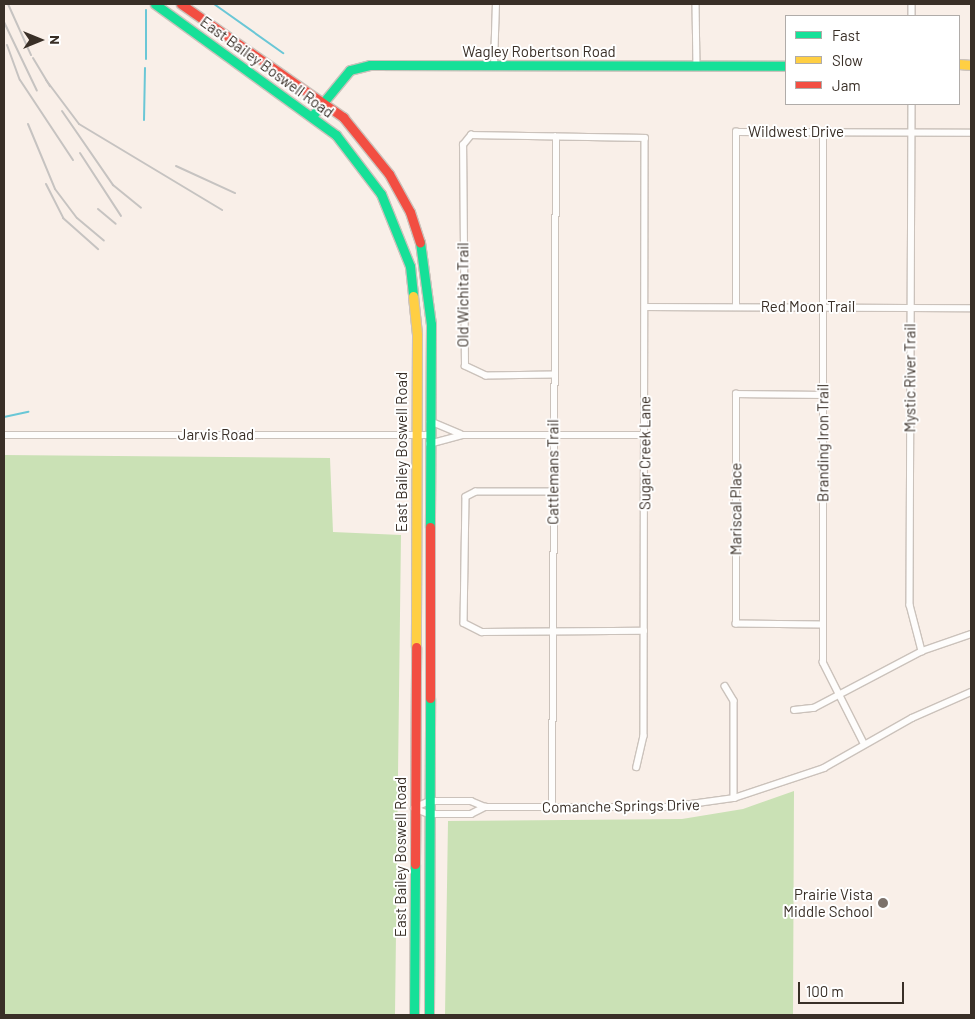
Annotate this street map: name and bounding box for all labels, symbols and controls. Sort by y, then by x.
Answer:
street label: East Bailey Boswell Road [197,13,337,121]
north arrow [15,15,65,65]
legend [785,15,960,105]
text: Fast [832,26,860,44]
text: N [47,35,64,45]
street label: Wagley Robertson Road [462,43,616,61]
text: Slow [832,51,863,69]
text: Jam [832,76,861,94]
street label: Wildwest Drive [748,123,844,141]
street label: Old Wichita Trail [454,243,472,347]
street label: Red Moon Trail [761,298,855,316]
street label: Mystic River Trail [901,324,919,432]
street label: East Bailey Boswell Road [393,372,411,532]
street label: Branding Iron Trail [814,384,832,502]
street label: Sugar Creek Lane [636,396,654,510]
street label: Cattlemans Trail [544,419,562,525]
street label: Jarvis Road [178,426,254,444]
street label: Mariscal Place [727,463,745,555]
street label: East Bailey Boswell Road [392,777,410,937]
street label: Comanche Springs Drive [542,796,700,816]
place label: Prairie Vista Middle School [783,885,873,920]
marker: Prairie Vista Middle School [877,897,889,909]
scale bar [800,972,906,1004]
text: 100 m [806,982,844,1000]

